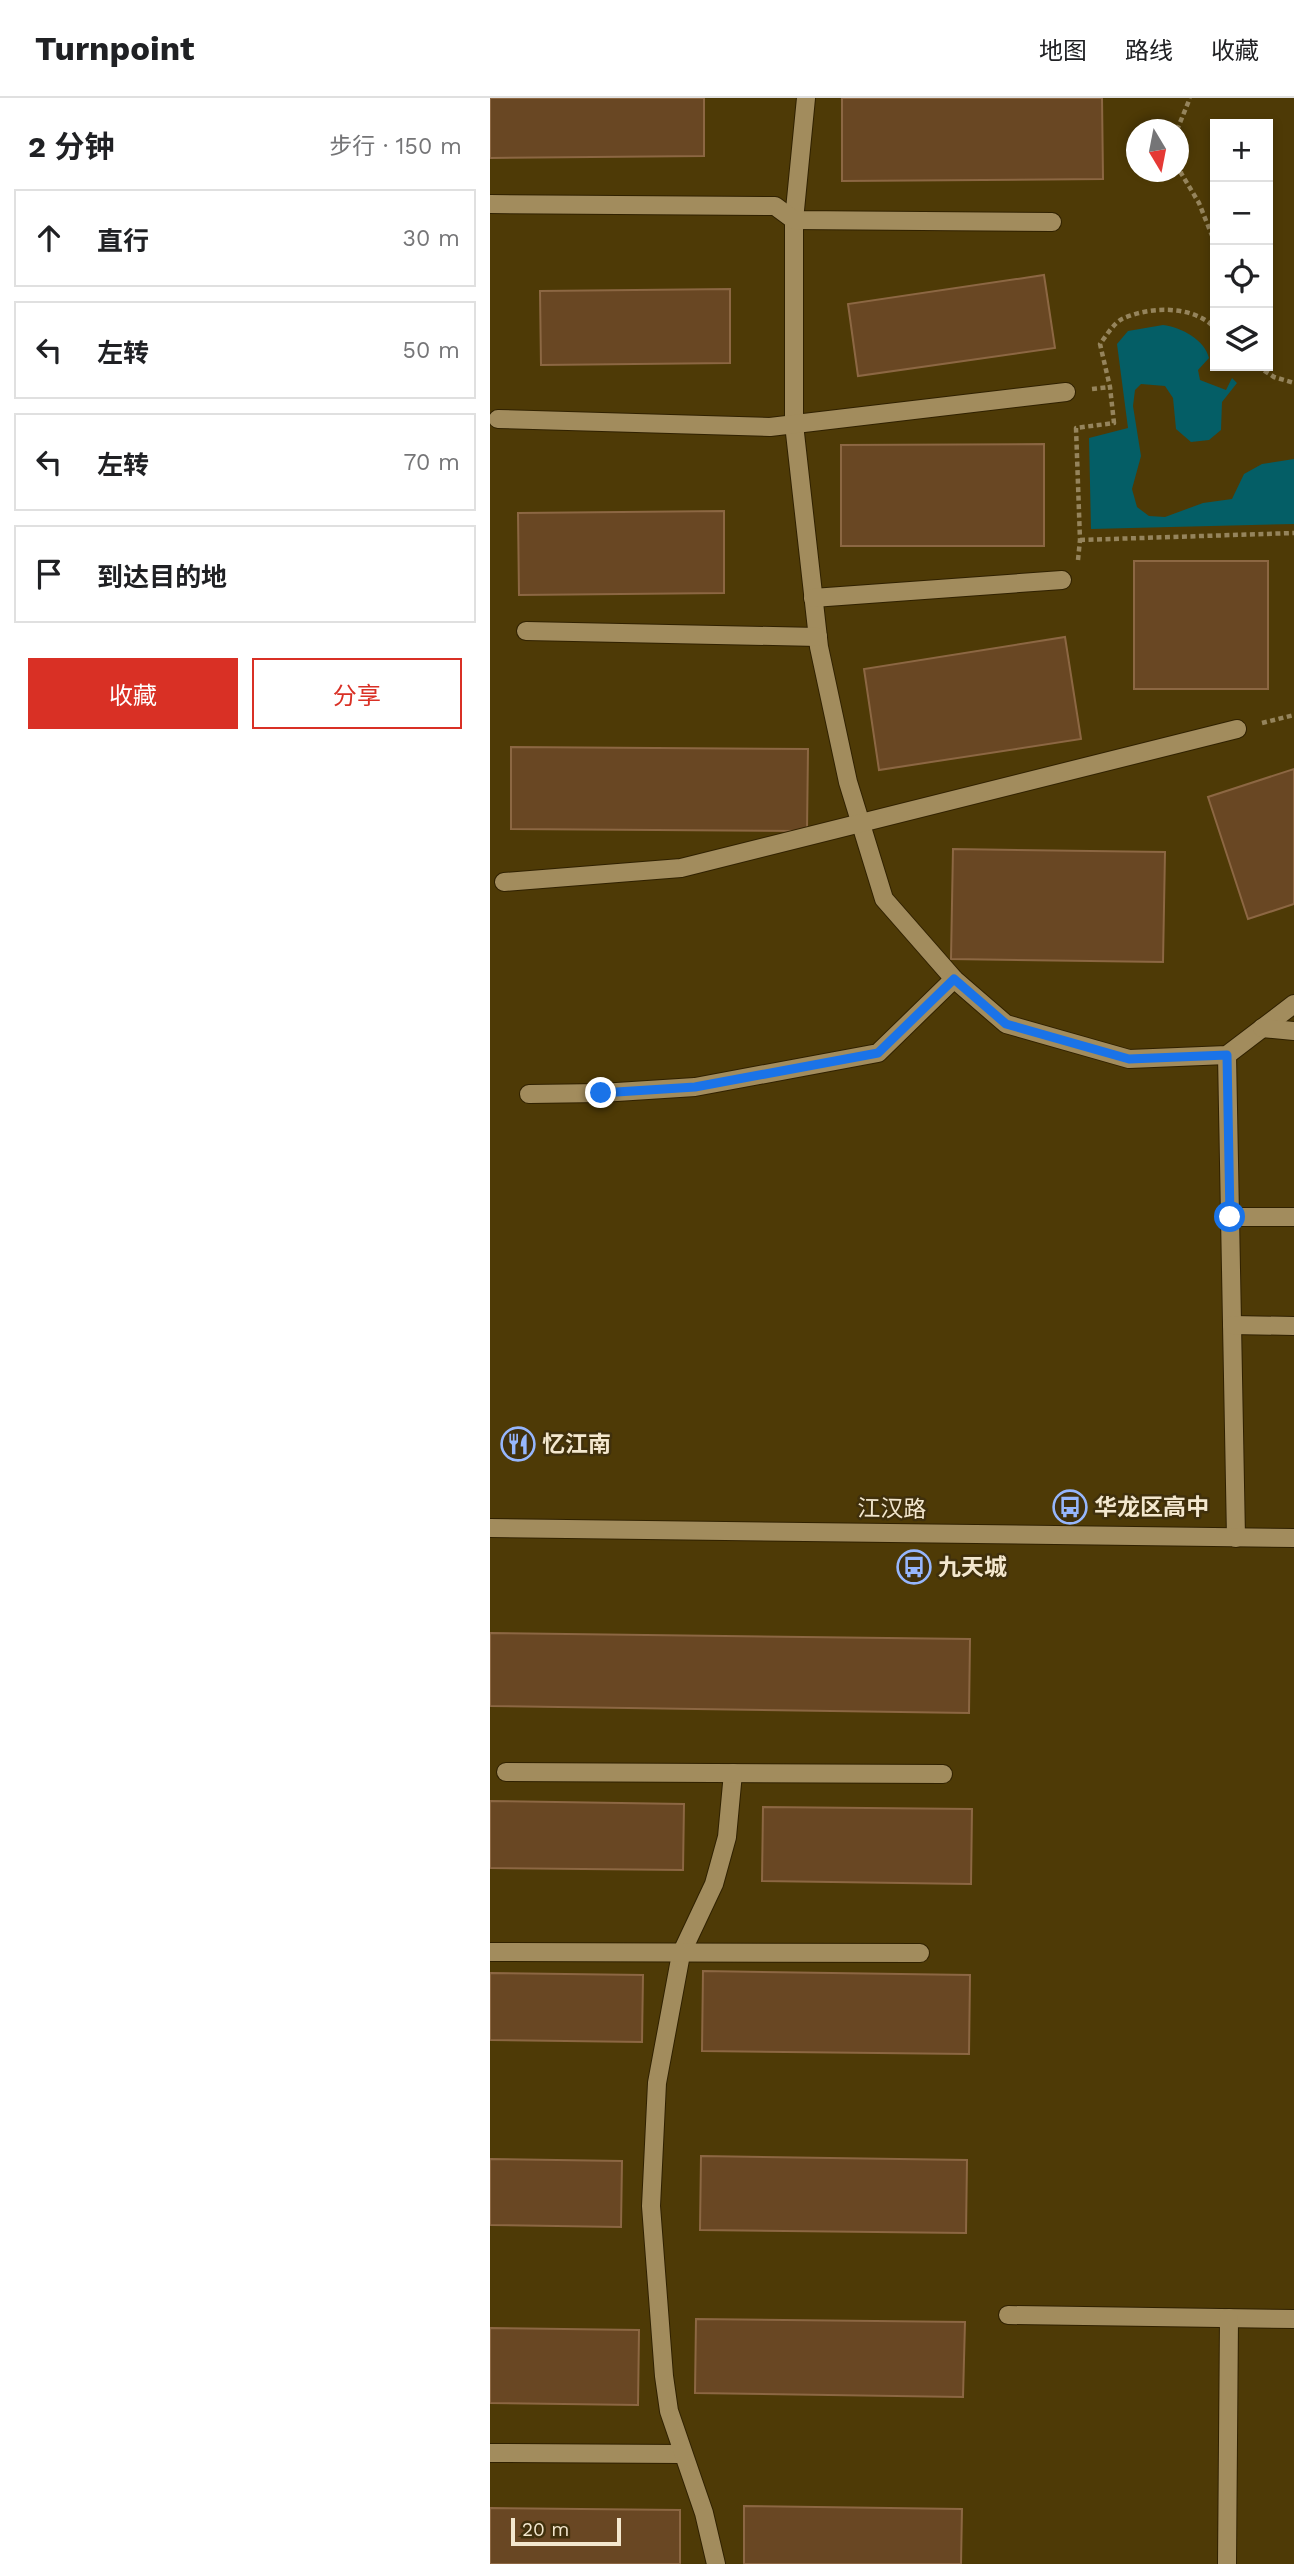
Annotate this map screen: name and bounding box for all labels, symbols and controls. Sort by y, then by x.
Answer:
text: Turnpoint [35,29,194,68]
text: 地图 [1039,37,1087,65]
text: 路线 [1125,37,1173,65]
text: 收藏 [1211,37,1259,65]
north arrow [1126,119,1189,182]
map controls [1210,119,1273,371]
button: + [1210,119,1273,182]
text: 2 分钟 [28,129,114,164]
text: 步行 · 150 m [329,133,462,160]
button: − [1210,182,1273,245]
icon: ahead [30,219,68,257]
text: 30 m [403,225,460,252]
text: 直行 [97,226,149,256]
button: locate [1210,245,1273,308]
button: layers [1210,308,1273,371]
icon: left [30,331,68,369]
text: 50 m [403,337,460,364]
text: 左转 [97,338,149,368]
icon: left [30,443,68,481]
text: 70 m [403,449,460,476]
text: 左转 [97,450,149,480]
icon: arrive [30,555,68,593]
text: 到达目的地 [97,562,227,592]
button: 收藏 [28,658,238,729]
button: 分享 [252,658,462,729]
route end [585,1077,616,1108]
route start [1214,1201,1245,1232]
restaurant icon: 忆江南 [499,1425,537,1463]
place label: 忆江南 [542,1431,611,1458]
bus stop icon: 华龙区高中 [1051,1488,1089,1526]
place label: 华龙区高中 [1094,1494,1209,1521]
street label: 江汉路 [857,1495,927,1523]
bus stop icon: 九天城 [895,1548,933,1586]
place label: 九天城 [938,1554,1007,1581]
scale bar [511,2515,621,2547]
text: 20 m [522,2518,569,2541]

